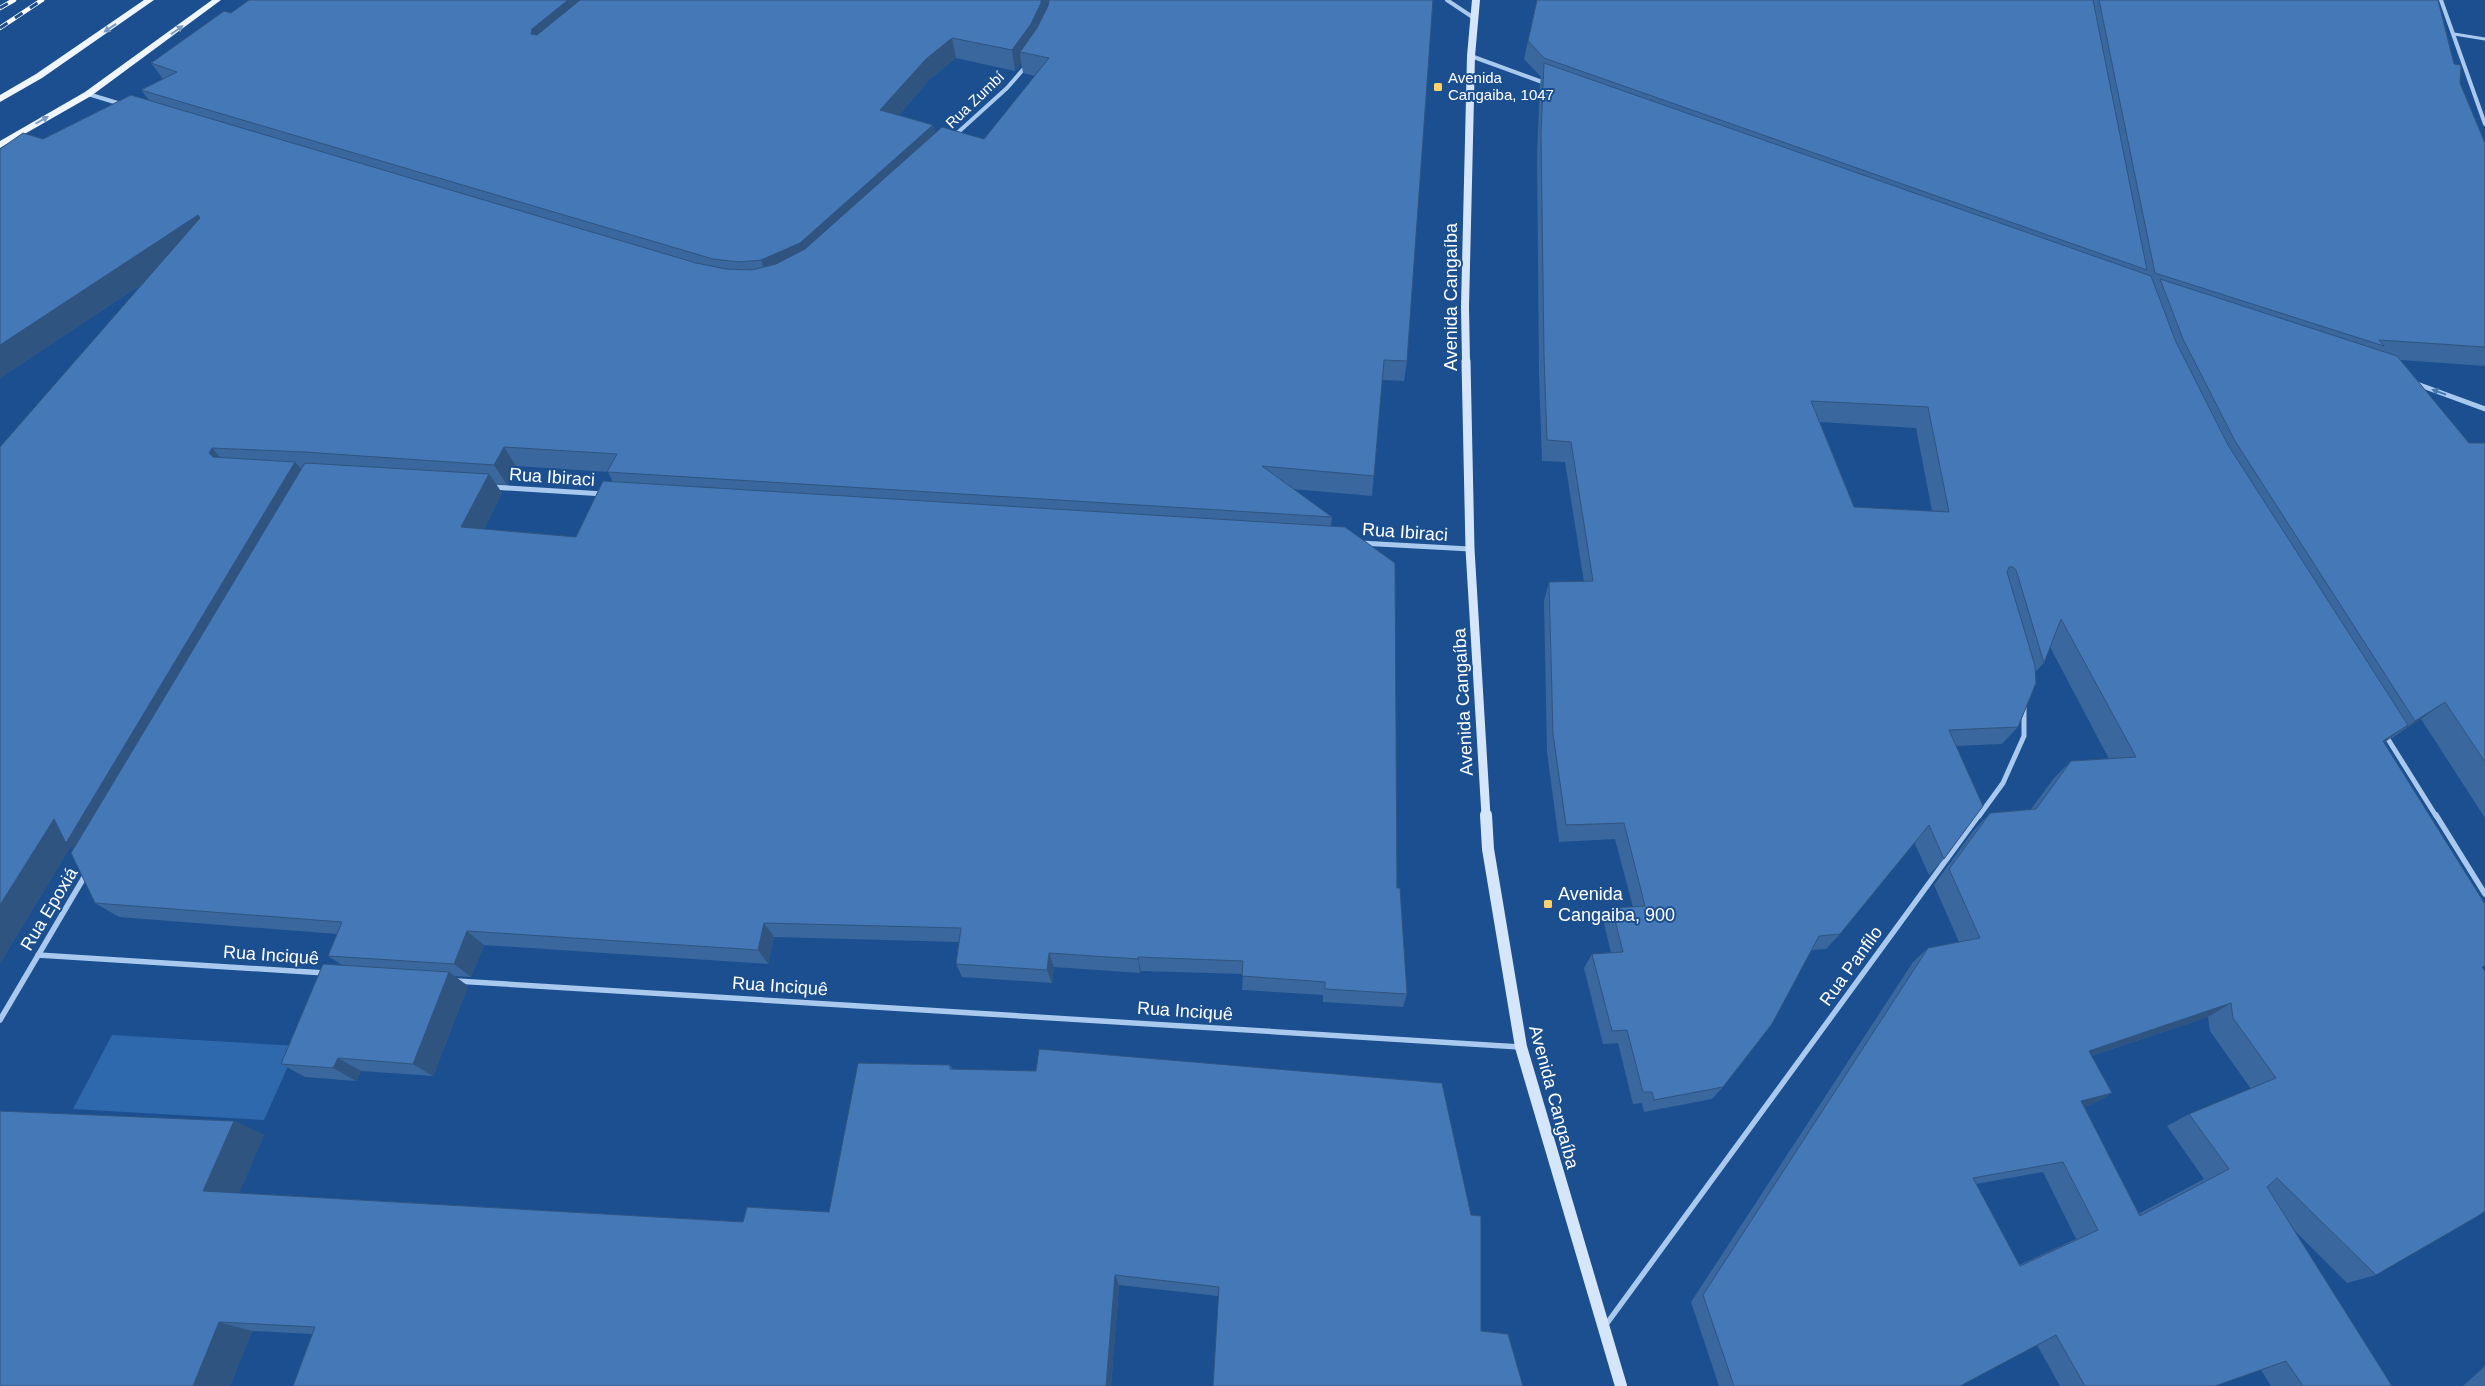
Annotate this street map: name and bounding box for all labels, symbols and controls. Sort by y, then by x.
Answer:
one-way arrow [103,23,117,33]
one-way arrow [171,25,184,35]
street label: Rua Zumbí [942,67,1008,132]
place label: Avenida Cangaiba, 1047 [1448,69,1554,103]
marker: Avenida Cangaiba, 1047 [1432,81,1444,93]
one-way arrow [36,116,49,125]
street label: Avenida Cangaíba [1441,222,1461,371]
one-way arrow [2432,388,2447,395]
street label: Rua Ibiraci [508,464,596,490]
street label: Rua Ibiraci [1361,519,1449,545]
street label: Avenida Cangaíba [1449,627,1477,776]
street label: Rua Epoxiá [16,863,82,954]
place label: Avenida Cangaiba, 900 [1558,884,1675,925]
marker: Avenida Cangaiba, 900 [1542,898,1554,910]
street label: Rua Panfilo [1816,922,1886,1010]
street label: Rua Inciquê [222,942,320,968]
street label: Rua Inciquê [731,973,829,999]
street label: Rua Inciquê [1136,998,1234,1024]
street label: Avenida Cangaíba [1525,1023,1583,1172]

